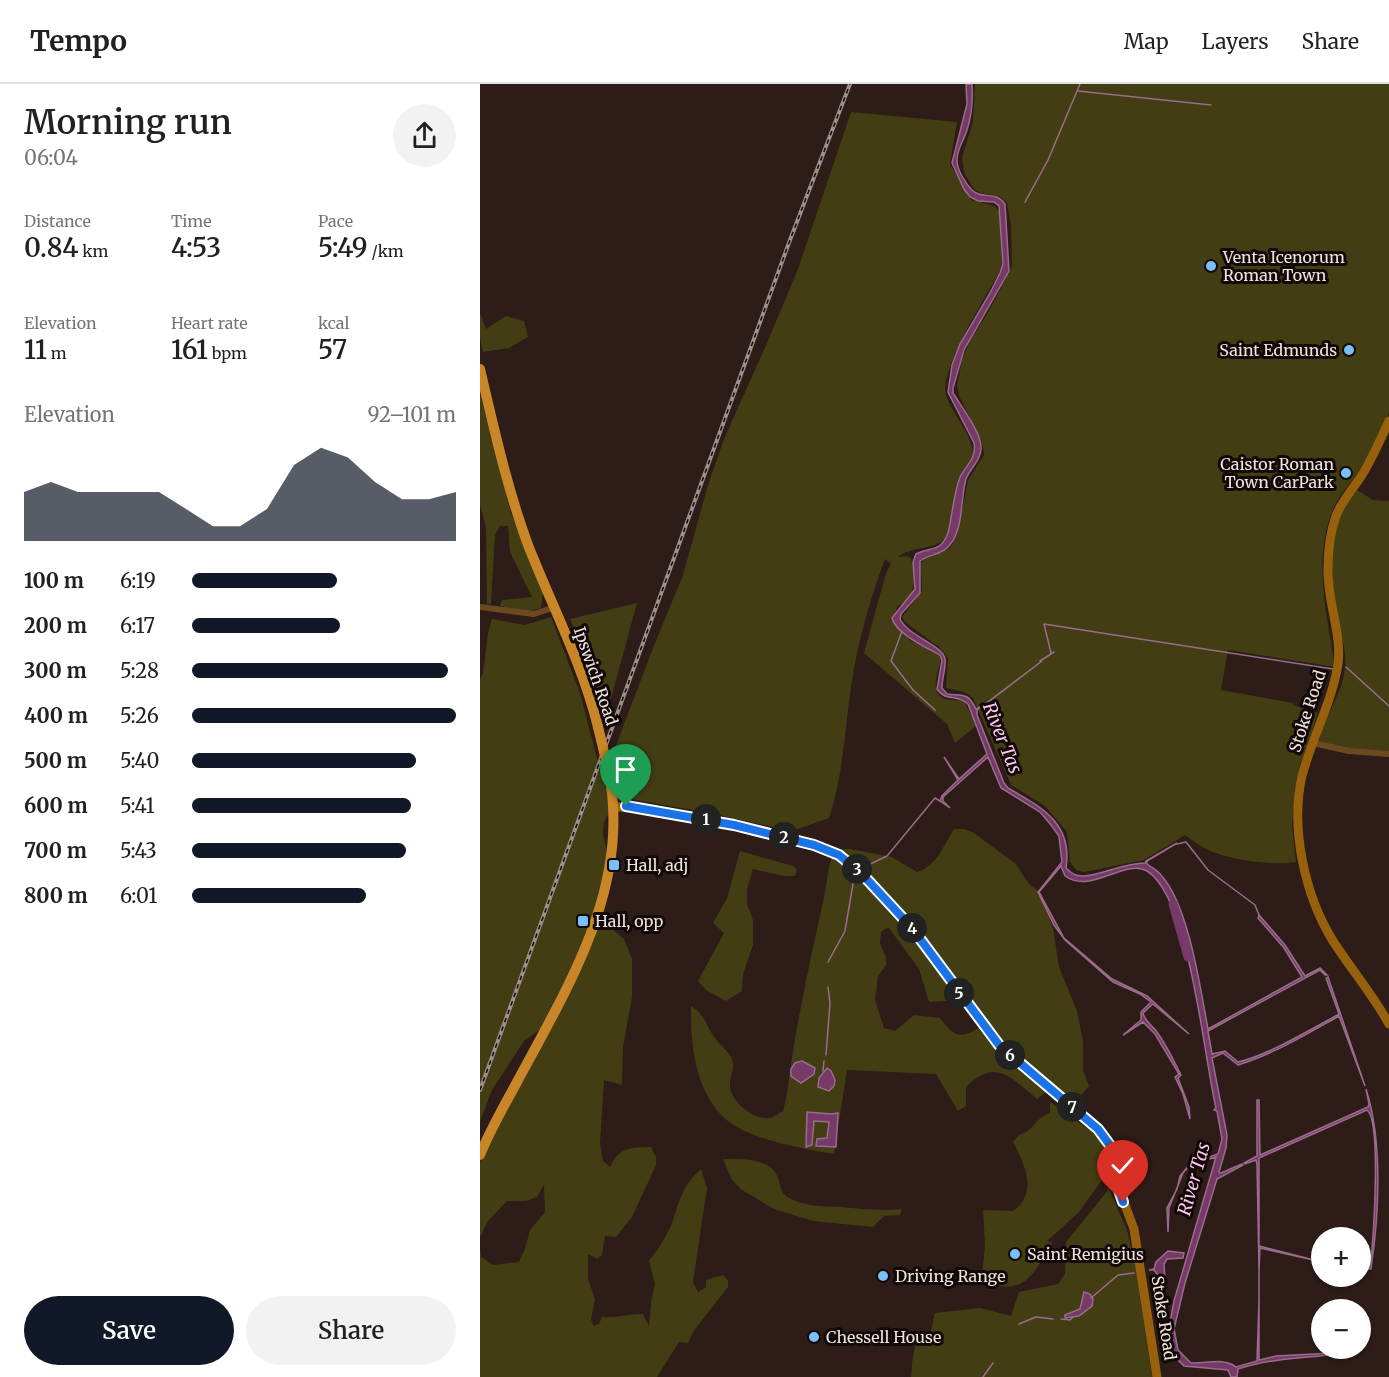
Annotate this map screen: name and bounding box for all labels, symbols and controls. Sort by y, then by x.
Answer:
text: Tempo [30,23,127,59]
text: Map [1124,28,1169,55]
text: Layers [1202,28,1269,55]
text: Share [1302,28,1359,55]
text: Morning run [24,102,232,143]
button: share [393,104,456,167]
text: 06:04 [24,145,78,170]
text: Distance [24,211,91,231]
text: Time [171,211,212,231]
text: Pace [318,211,353,231]
text: 0.84 [24,231,78,264]
text: 4:53 [171,231,221,264]
text: 5:49 [318,231,368,264]
text: km [78,241,108,261]
text: /km [368,241,404,261]
place label: Venta Icenorum Roman Town [1222,247,1345,285]
marker: Venta Icenorum Roman Town [1204,259,1218,273]
text: Elevation [24,313,97,333]
text: Heart rate [171,313,248,333]
text: kcal [318,313,349,333]
text: 11 [24,333,47,366]
text: 161 [171,333,208,366]
text: 57 [318,333,347,366]
place label: Saint Edmunds [1219,340,1337,360]
text: m [47,343,67,363]
text: bpm [208,343,247,363]
marker: Saint Edmunds [1342,343,1356,357]
text: Elevation [24,402,115,427]
text: 92–101 m [368,402,456,427]
place label: Caistor Roman Town CarPark [1220,454,1335,492]
marker: Caistor Roman Town CarPark [1339,466,1353,480]
text: 100 m [24,568,84,593]
text: 6:19 [120,568,156,593]
text: 200 m [24,613,87,638]
text: 6:17 [120,613,155,638]
street label: Ipswich Road [570,624,622,728]
text: 300 m [24,658,87,683]
text: 5:28 [120,658,159,683]
street label: Stoke Road [1284,667,1330,755]
water label: River Tas [978,699,1027,777]
text: 400 m [24,703,88,728]
text: 5:26 [120,703,159,728]
pin [600,744,651,806]
text: 500 m [24,748,87,773]
text: 5:40 [120,748,160,773]
icon: arrive [609,753,642,786]
text: 600 m [24,793,88,818]
text: 5:41 [120,793,155,818]
pin: 1 [691,804,721,834]
text: 1 [702,809,710,829]
pin: 2 [769,822,799,852]
text: 2 [779,827,789,847]
text: 700 m [24,838,87,863]
text: 5:43 [120,838,157,863]
pin: 3 [842,854,872,884]
place label: Hall, adj [626,855,688,875]
marker: Hall, adj [607,858,621,872]
text: 3 [852,859,862,879]
text: 800 m [24,883,88,908]
text: 6:01 [120,883,157,908]
place label: Hall, opp [595,911,663,931]
pin: 4 [897,913,927,943]
marker: Hall, opp [576,914,590,928]
text: 4 [907,918,917,938]
pin: 5 [944,978,974,1008]
text: 5 [954,983,964,1003]
pin: 6 [995,1040,1025,1070]
text: 6 [1005,1045,1015,1065]
pin: 7 [1057,1092,1087,1122]
text: 7 [1067,1097,1077,1117]
pin [1097,1140,1148,1202]
water label: River Tas [1172,1140,1215,1218]
icon: check [1106,1149,1139,1182]
map controls [1311,1227,1371,1359]
button: + [1311,1227,1371,1287]
place label: Saint Remigius [1027,1244,1144,1264]
marker: Saint Remigius [1008,1247,1022,1261]
place label: Driving Range [895,1266,1005,1286]
marker: Driving Range [876,1269,890,1283]
street label: Stoke Road [1147,1274,1181,1362]
button: Save [24,1296,234,1365]
button: Share [246,1296,456,1365]
button: − [1311,1299,1371,1359]
place label: Chessell House [826,1327,941,1347]
marker: Chessell House [807,1330,821,1344]

